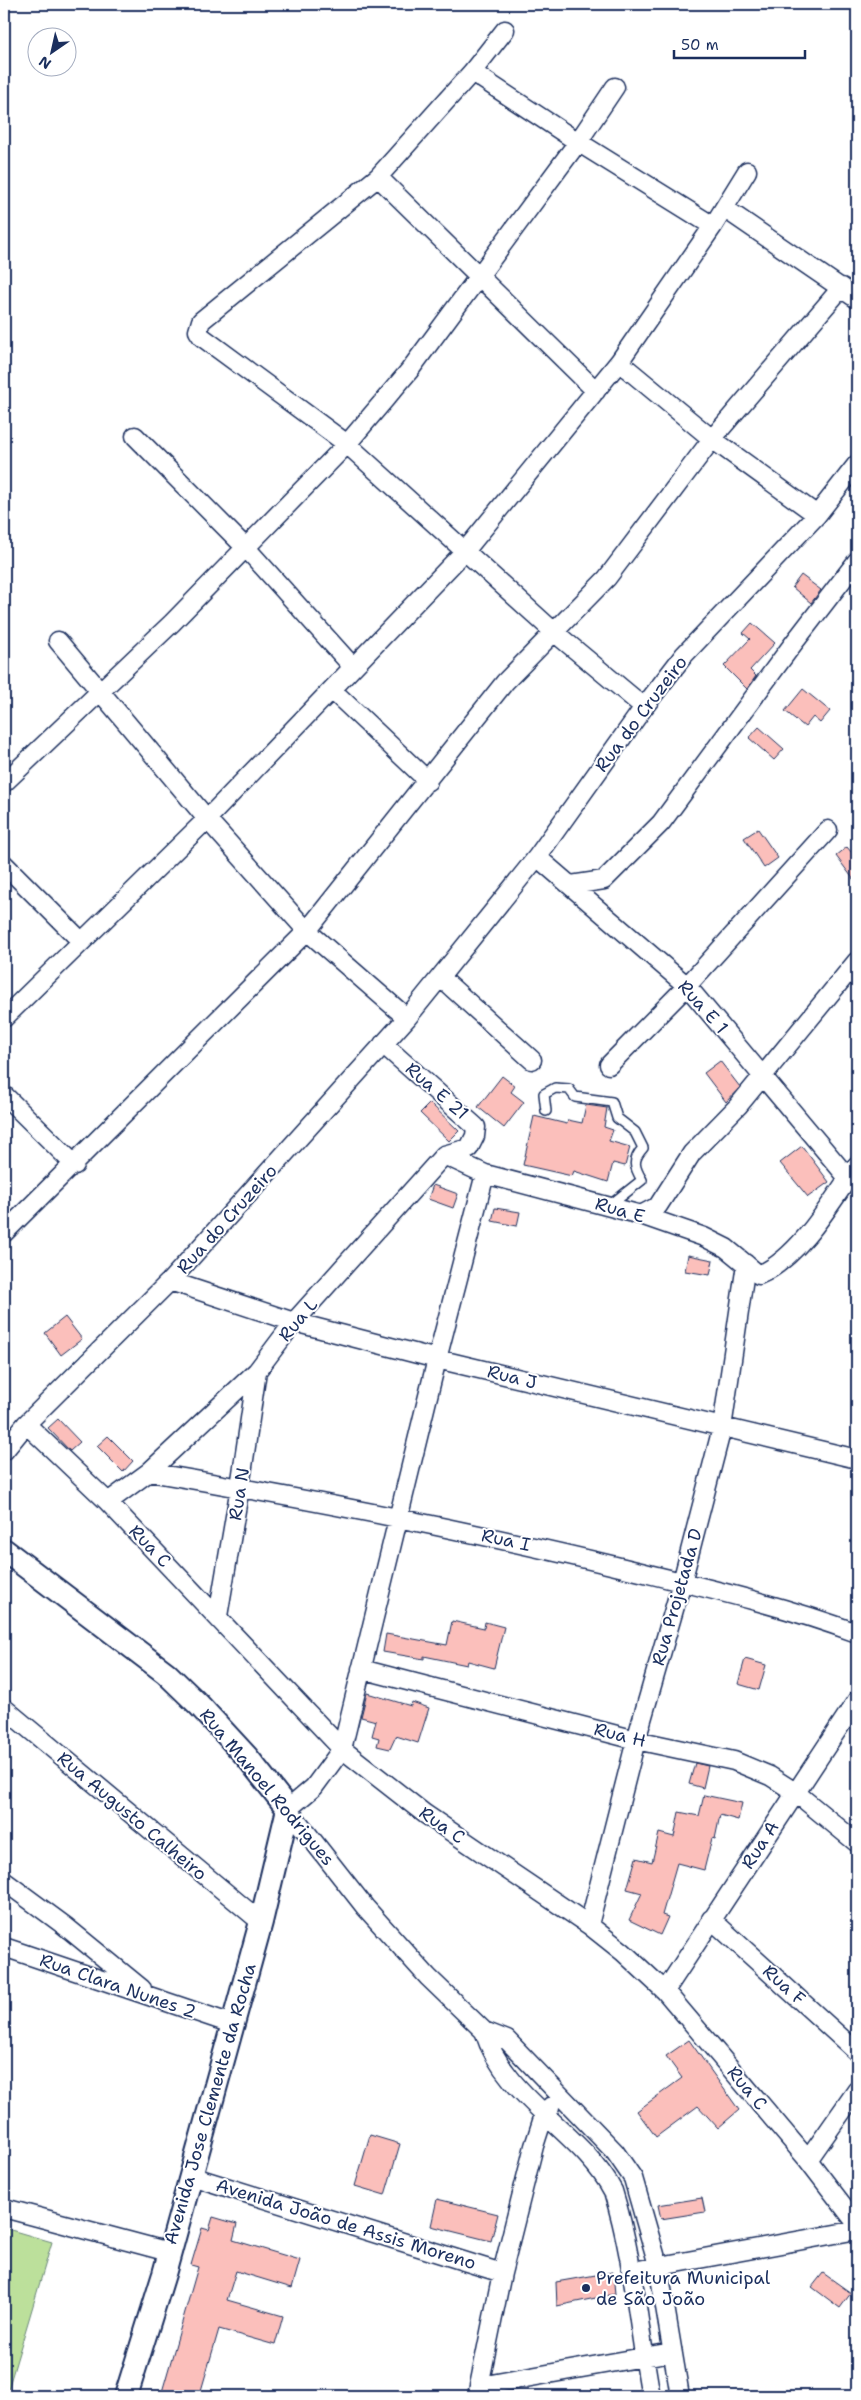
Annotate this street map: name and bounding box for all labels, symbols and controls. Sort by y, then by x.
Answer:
north arrow [28,28,78,78]
scale bar [674,28,805,60]
text: 50 m [681,35,719,55]
text: N [35,52,54,73]
street label: Rua do Cruzeiro [589,651,693,777]
street label: Rua E 1 [673,975,733,1039]
street label: Rua E 21 [400,1057,474,1125]
street label: Rua do Cruzeiro [171,1159,283,1279]
street label: Rua E [592,1191,648,1229]
street label: Rua L [273,1293,323,1347]
street label: Rua J [485,1359,539,1395]
street label: Rua N [223,1466,255,1522]
street label: Rua C [124,1519,176,1573]
street label: Rua I [479,1523,533,1557]
street label: Rua Projetada D [646,1525,708,1668]
street label: Rua Manoel Rodrigues [194,1703,340,1871]
street label: Rua H [592,1717,648,1753]
street label: Rua Augusto Calheiro [52,1746,212,1886]
street label: Rua C [414,1801,470,1849]
street label: Rua A [736,1816,784,1874]
street label: Rua Clara Nunes 2 [37,1948,199,2024]
street label: Rua F [757,1959,811,2011]
street label: Avenida Jose Clemente da Rocha [158,1961,262,2247]
street label: Rua C [722,2061,772,2115]
street label: Avenida João de Assis Moreno [213,2173,479,2275]
place label: Prefeitura Municipal de São João [596,2266,771,2311]
marker: Prefeitura Municipal de São João [580,2282,592,2294]

